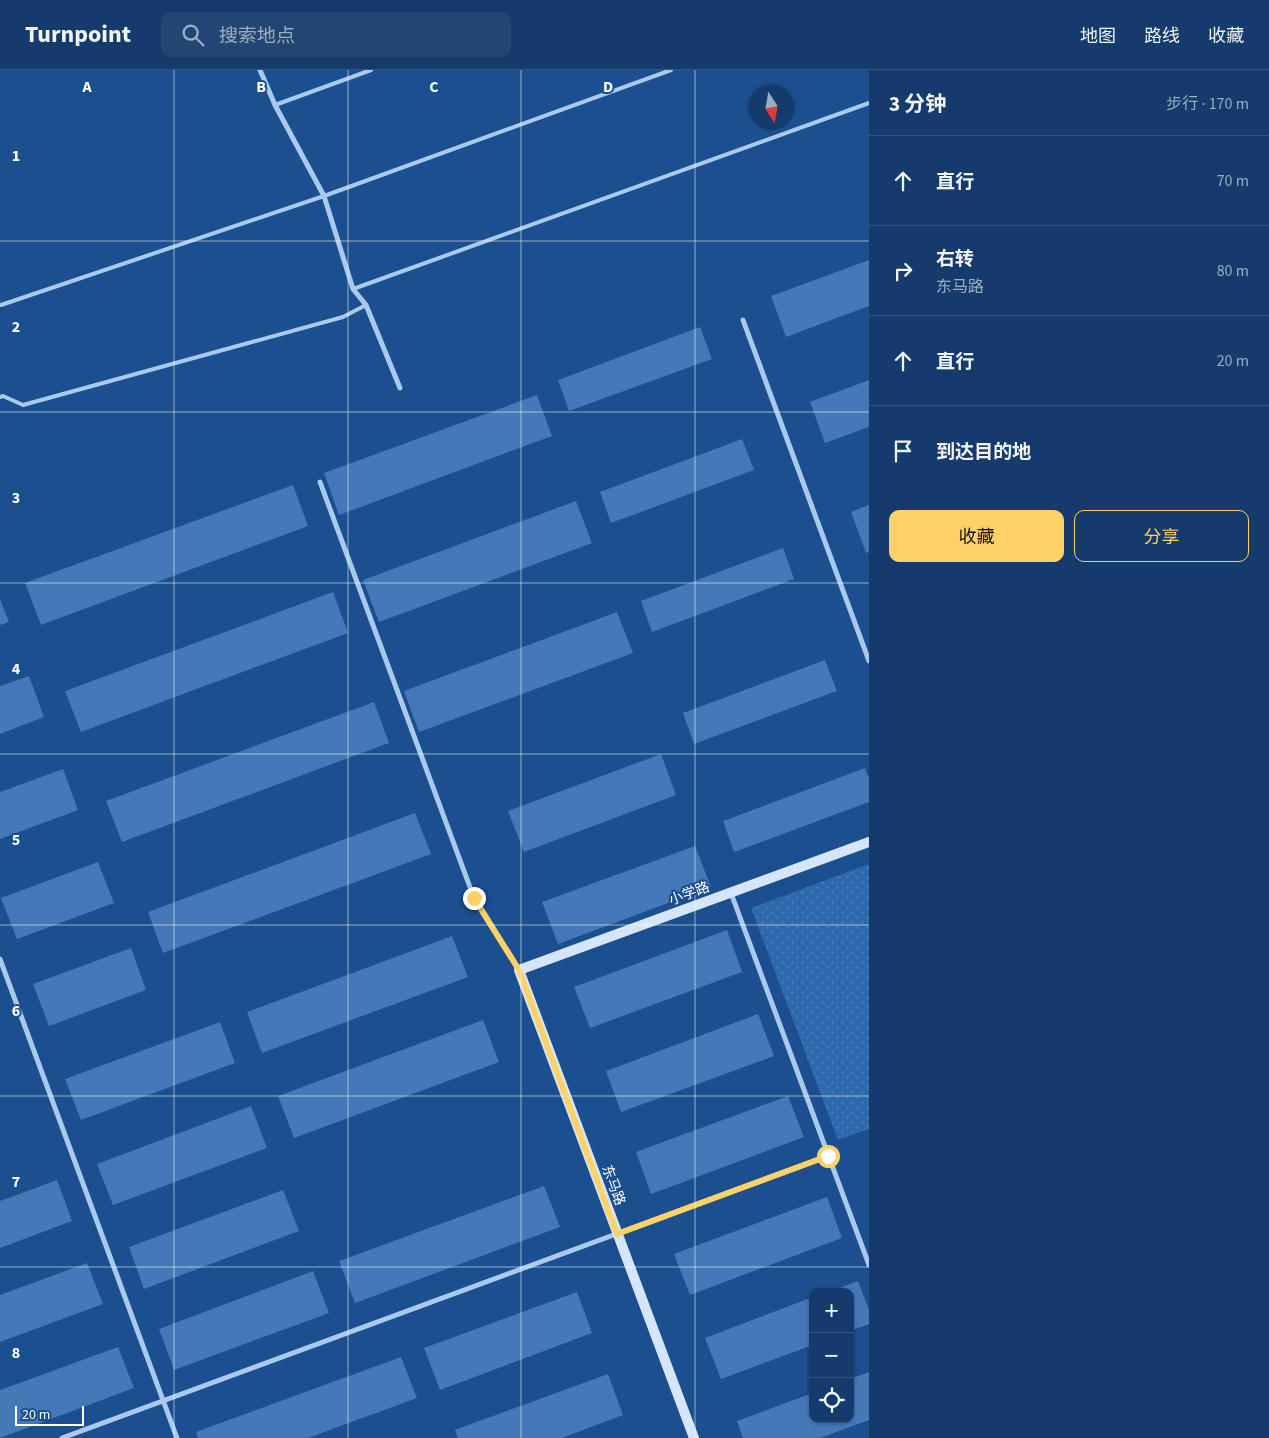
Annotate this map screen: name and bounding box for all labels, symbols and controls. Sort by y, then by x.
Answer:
search box [161,12,511,57]
text: Turnpoint [25,17,131,52]
icon: search [179,21,207,49]
text: 搜索地点 [219,23,295,50]
text: 地图 [1080,24,1116,49]
text: 路线 [1144,24,1180,49]
text: 收藏 [1208,24,1244,49]
text: A [81,76,92,98]
text: B [256,76,266,98]
text: C [429,76,439,98]
text: D [603,76,613,98]
north arrow [749,85,794,130]
text: 3 分钟 [889,89,946,119]
text: 步行 · 170 m [1166,93,1249,115]
text: 1 [12,145,20,167]
icon: ahead [889,167,917,195]
text: 直行 [936,169,974,196]
text: 70 m [1217,170,1249,192]
text: 右转 [936,246,974,273]
icon: right [889,257,917,285]
text: 80 m [1217,260,1249,282]
text: 东马路 [936,276,984,298]
text: 2 [12,316,20,338]
icon: ahead [889,347,917,375]
text: 直行 [936,349,974,376]
text: 20 m [1217,350,1249,372]
icon: arrive [889,437,917,465]
text: 到达目的地 [936,439,1031,466]
text: 3 [12,487,20,509]
button: 收藏 [889,510,1064,562]
button: 分享 [1074,510,1249,562]
text: 4 [12,658,21,680]
text: 5 [12,829,20,851]
street label: 小学路 [666,877,712,911]
route end [463,887,486,910]
text: 6 [12,1000,20,1022]
route start [817,1145,840,1168]
street label: 东马路 [596,1162,630,1208]
text: 7 [12,1171,20,1193]
map controls [809,1288,854,1423]
button: + [809,1288,854,1333]
button: − [809,1333,854,1378]
text: 8 [12,1342,20,1364]
button: locate [809,1378,854,1423]
scale bar [15,1403,84,1426]
text: 20 m [22,1405,50,1425]

